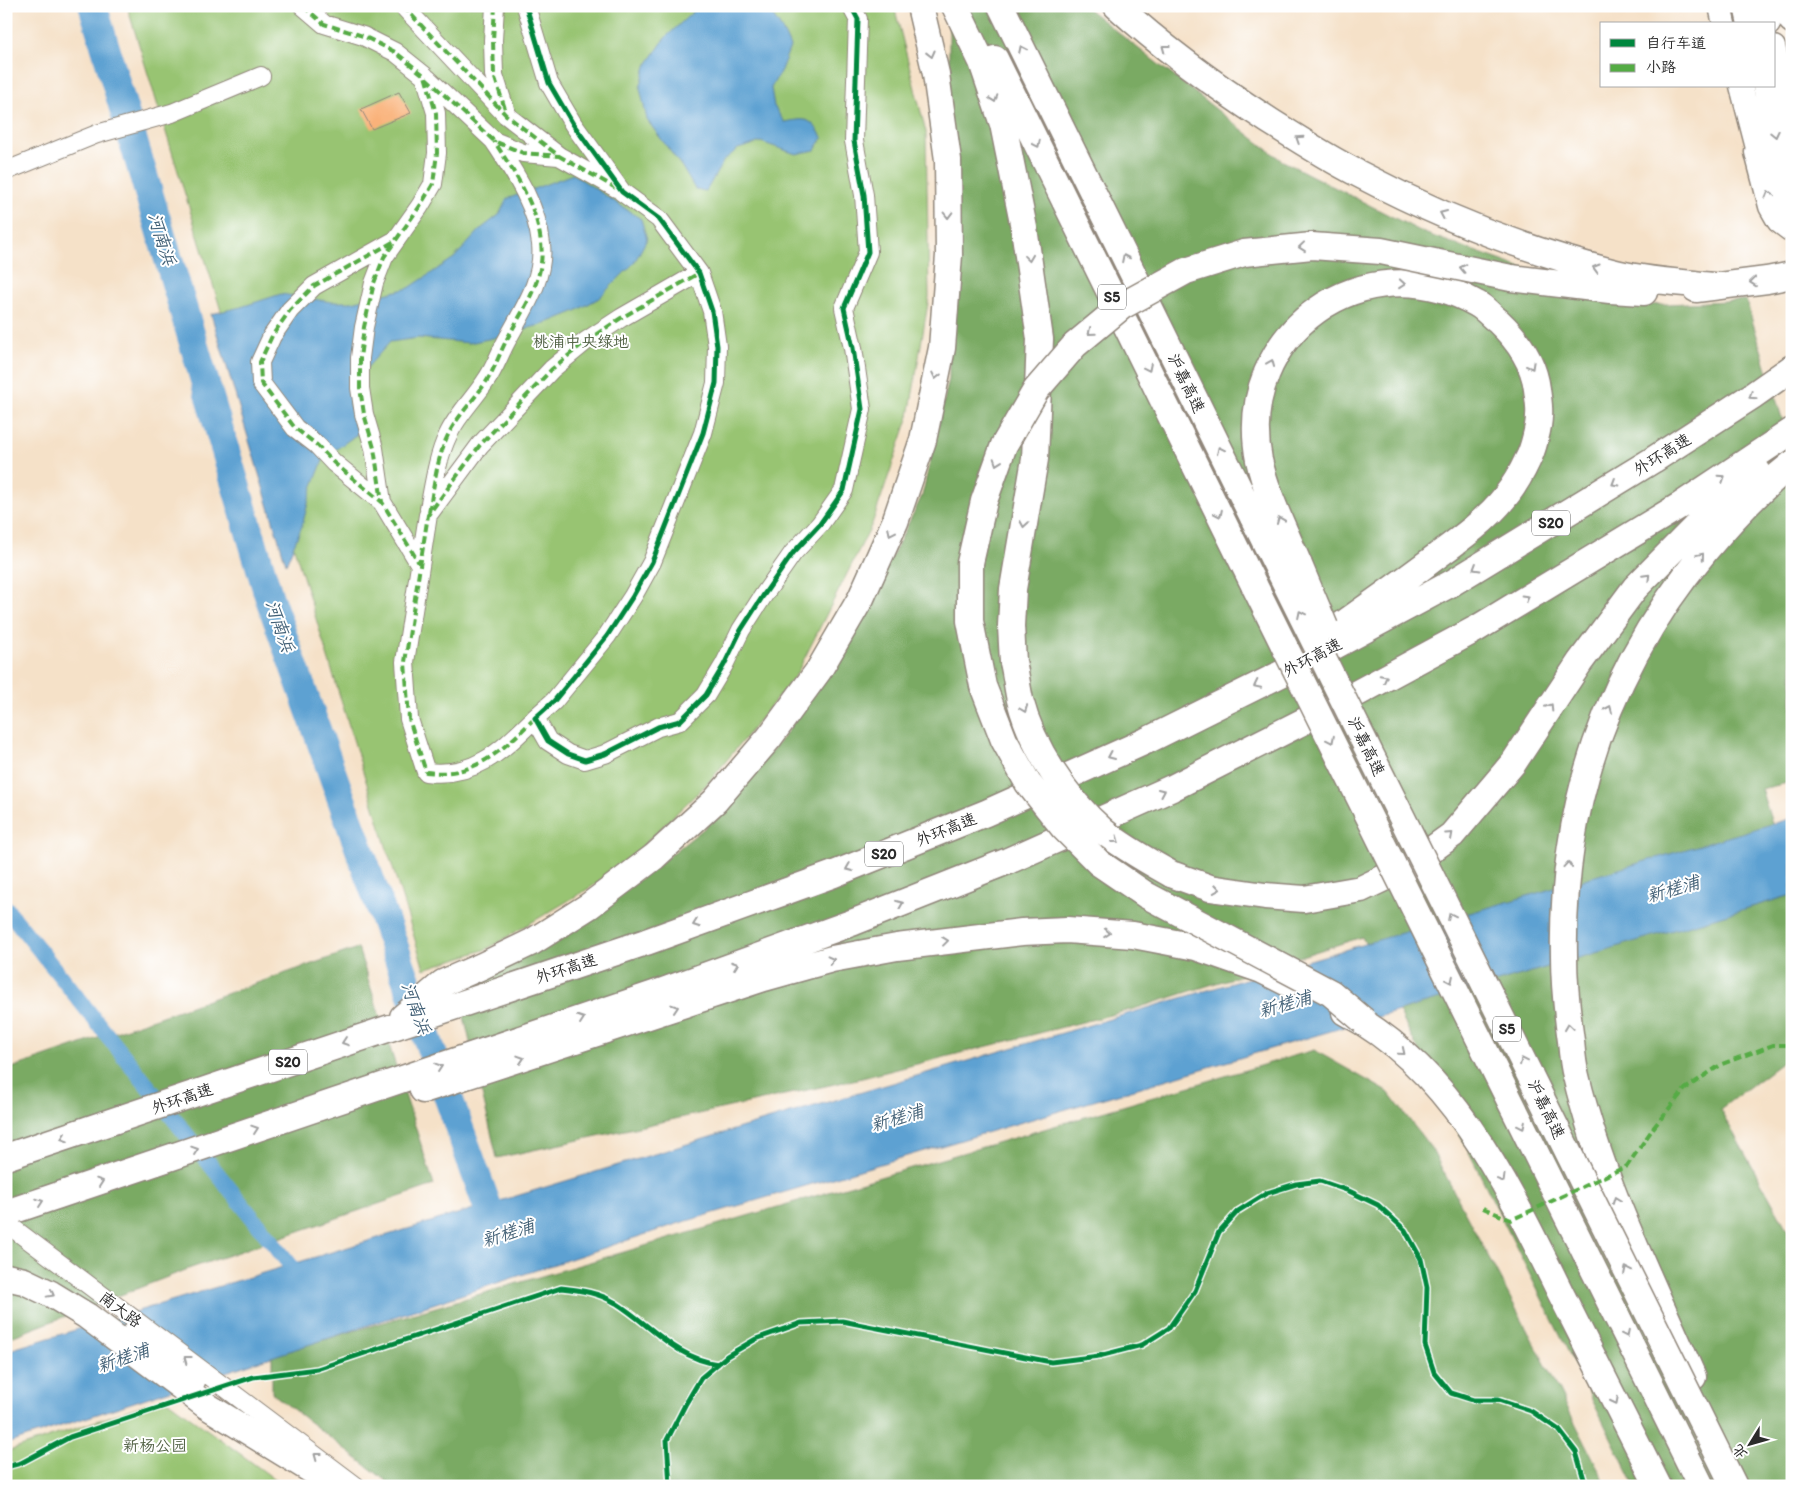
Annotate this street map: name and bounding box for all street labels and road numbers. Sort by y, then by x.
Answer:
road number: S5 [1098,284,1126,310]
street label: 沪嘉高速 [1164,350,1209,416]
street label: 外环高速 [1630,429,1694,479]
road number: S20 [1532,510,1570,536]
street label: 外环高速 [1280,634,1345,681]
street label: 沪嘉高速 [1344,713,1389,779]
street label: 外环高速 [913,809,979,850]
road number: S20 [865,842,903,866]
street label: 外环高速 [533,950,600,987]
road number: S5 [1493,1016,1521,1042]
road number: S20 [269,1050,307,1074]
street label: 沪嘉高速 [1524,1076,1569,1142]
street label: 外环高速 [149,1079,216,1118]
street label: 南大路 [96,1287,146,1331]

